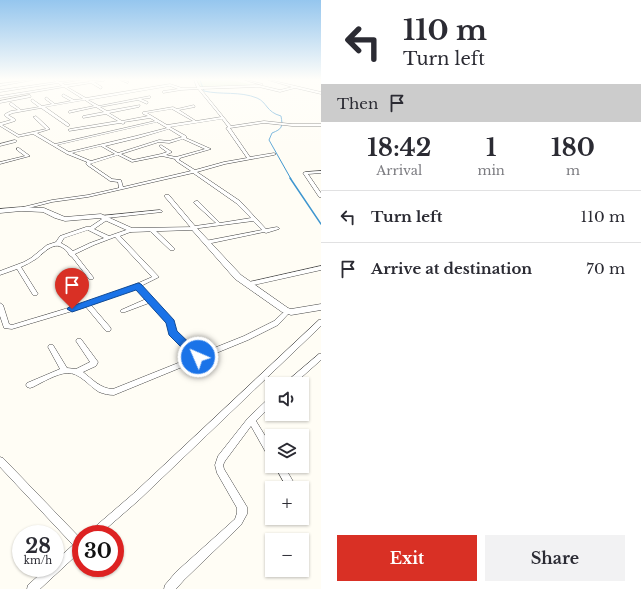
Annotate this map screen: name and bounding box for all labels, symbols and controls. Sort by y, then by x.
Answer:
text: 110 m [403,13,487,48]
icon: left [337,16,389,68]
text: Turn left [403,48,485,70]
icon: arrive [386,92,408,114]
text: Then [337,94,378,113]
text: 18:42 [367,133,431,162]
text: 1 [486,133,496,162]
text: 180 [551,133,595,162]
text: Arrival [376,162,422,179]
text: min [477,162,505,179]
text: m [566,162,580,179]
icon: left [337,206,359,228]
text: Turn left [371,207,442,226]
text: 110 m [581,207,625,226]
icon: arrive [337,258,359,280]
text: Arrive at destination [371,259,532,278]
text: 70 m [586,259,625,278]
pin [55,268,89,309]
icon: arrive [61,274,83,296]
position arrow [177,336,219,378]
map controls [265,377,309,577]
button: sound [265,377,309,421]
button: layers [265,429,309,473]
button: + [265,481,309,525]
speed limit sign: 30 [72,525,124,577]
button: − [265,533,309,577]
text: 28 [25,534,51,558]
button: Exit [337,535,477,581]
button: Share [485,535,625,581]
text: km/h [24,554,52,567]

